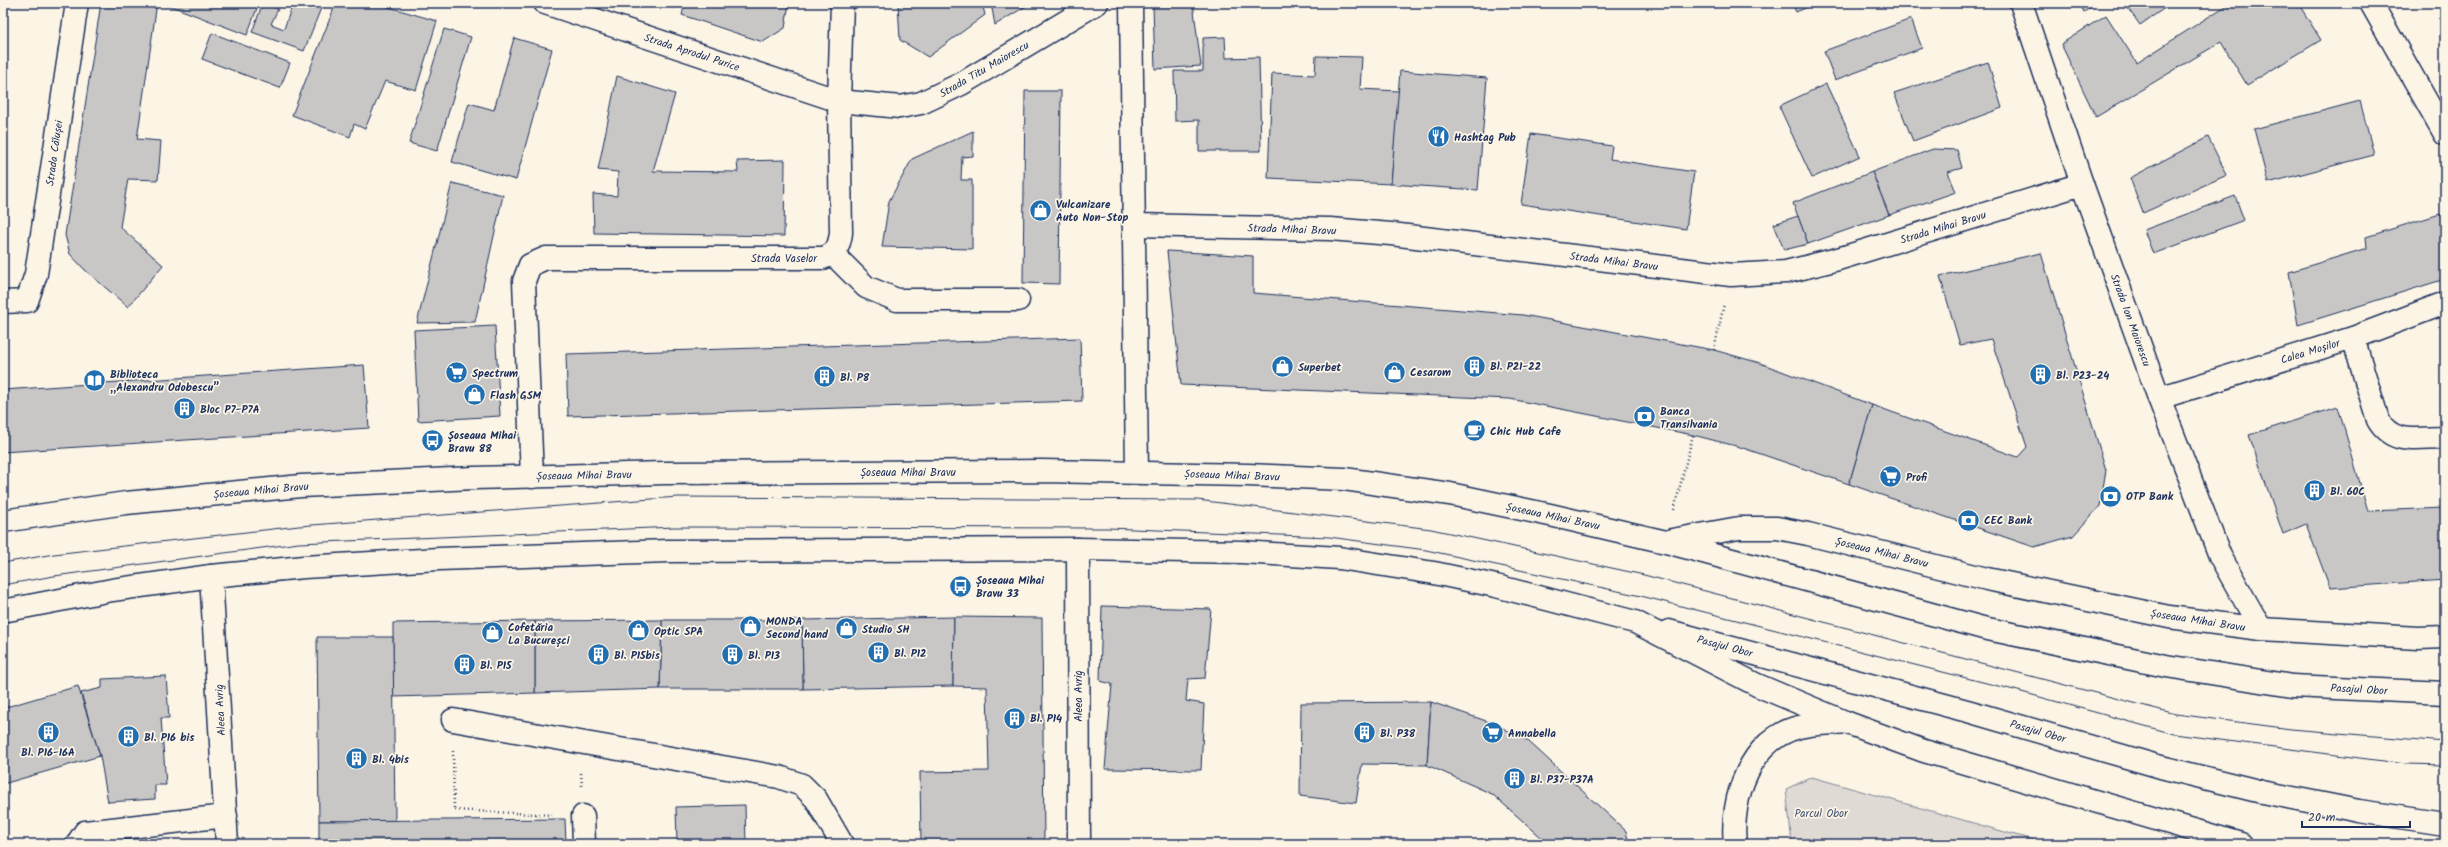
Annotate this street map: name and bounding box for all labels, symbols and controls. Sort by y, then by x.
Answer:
street label: Strada Aprodul Purice [641,29,742,77]
street label: Strada Titu Maiorescu [936,36,1033,103]
street label: Strada Călușei [41,119,69,187]
restaurant icon: Hashtag Pub [1426,124,1452,150]
place label: Hashtag Pub [1454,129,1516,147]
place label: Vulcanizare Auto Non-Stop [1056,196,1128,227]
shop icon: Vulcanizare Auto Non-Stop [1027,197,1053,223]
street label: Strada Mihai Bravu [1898,206,1989,250]
street label: Strada Mihai Bravu [1247,219,1337,241]
street label: Strada Mihai Bravu [1569,248,1660,276]
street label: Strada Vaselor [751,250,818,268]
street label: Strada Ion Maiorescu [2105,271,2155,370]
street label: Calea Moșilor [2278,334,2344,370]
building icon: Bl. P21-22 [1461,353,1487,379]
shop icon: Superbet [1269,354,1295,380]
place label: Bl. P21-22 [1490,358,1541,376]
place label: Superbet [1298,359,1342,377]
shop icon: Cesarom [1381,359,1407,385]
supermarket icon: Spectrum [444,360,470,386]
building icon: Bl. P23-24 [2027,362,2053,388]
building icon: Bl. P8 [811,364,837,390]
place label: Cesarom [1410,364,1451,382]
place label: Spectrum [472,365,518,383]
place label: Biblioteca „Alexandru Odobescu” [110,366,220,397]
library icon: Biblioteca „Alexandru Odobescu” [82,367,108,393]
place label: Bl. P23-24 [2056,367,2109,385]
place label: Bl. P8 [840,369,870,387]
shop icon: Flash GSM [462,382,488,408]
place label: Flash GSM [490,387,542,405]
building icon: Bloc P7-P7A [172,396,198,422]
place label: Bloc P7-P7A [200,401,260,419]
place label: Banca Transilvania [1660,403,1718,434]
bank icon: Banca Transilvania [1632,404,1658,430]
cafe icon: Chic Hub Cafe [1462,418,1488,444]
place label: Chic Hub Cafe [1490,423,1562,441]
place label: Șoseaua Mihai Bravu 88 [448,427,517,458]
bus stop icon: Șoseaua Mihai Bravu 88 [419,428,445,454]
street label: Șoseaua Mihai Bravu [860,464,957,482]
supermarket icon: Profi [1878,464,1904,490]
street label: Șoseaua Mihai Bravu [1184,465,1281,487]
street label: Șoseaua Mihai Bravu [536,466,633,486]
place label: Profi [1906,469,1928,487]
street label: Șoseaua Mihai Bravu [213,478,310,504]
building icon: Bl. 60C [2302,478,2328,504]
bank icon: OTP Bank [2097,483,2123,509]
place label: Bl. 60C [2330,483,2365,501]
place label: OTP Bank [2126,488,2174,506]
street label: Șoseaua Mihai Bravu [1504,498,1602,536]
bank icon: CEC Bank [1956,507,1982,533]
place label: CEC Bank [1984,512,2032,530]
street label: Șoseaua Mihai Bravu [1833,533,1931,573]
place label: Șoseaua Mihai Bravu 33 [976,572,1045,603]
bus stop icon: Șoseaua Mihai Bravu 33 [947,573,973,599]
street label: Șoseaua Mihai Bravu [2149,605,2247,637]
place label: MONDA Second hand [766,613,829,644]
shop icon: MONDA Second hand [737,614,763,640]
shop icon: Studio SH [833,616,859,642]
shop icon: Optic SPA [625,618,651,644]
place label: Cofetăria La Bucureșci [508,619,571,650]
shop icon: Cofetăria La Bucureșci [479,620,505,646]
place label: Studio SH [862,621,910,639]
place label: Optic SPA [654,623,703,641]
street label: Pasajul Obor [1695,631,1756,663]
building icon: Bl. P12 [865,640,891,666]
building icon: Bl. P15bis [585,642,611,668]
building icon: Bl. P13 [719,642,745,668]
place label: Bl. P12 [894,645,926,663]
place label: Bl. P15bis [614,647,661,665]
place label: Bl. P13 [748,647,780,665]
building icon: Bl. P15 [451,652,477,678]
place label: Bl. P15 [480,657,513,675]
street label: Aleea Avrig [1070,670,1088,722]
street label: Pasajul Obor [2330,680,2389,701]
street label: Aleea Avrig [211,684,231,736]
building icon: Bl. P14 [1002,705,1028,731]
place label: Bl. P14 [1030,710,1062,728]
street label: Pasajul Obor [2008,715,2069,749]
building icon: Bl. P16-16A [35,719,61,745]
building icon: Bl. P38 [1352,720,1378,746]
supermarket icon: Annabella [1479,720,1505,746]
building icon: Bl. P16 bis [115,724,141,750]
place label: Bl. P38 [1380,725,1416,743]
place label: Annabella [1508,725,1556,743]
place label: Bl. P16 bis [144,729,195,747]
place label: Bl. P16-16A [21,744,75,762]
building icon: Bl. 4bis [343,746,369,772]
place label: Bl. 4bis [372,751,410,769]
building icon: Bl. P37-P37A [1502,766,1528,792]
place label: Bl. P37-P37A [1530,771,1594,789]
scale bar [2302,803,2410,829]
park label: Parcul Obor [1794,805,1849,823]
text: 20 m [2308,808,2336,827]

